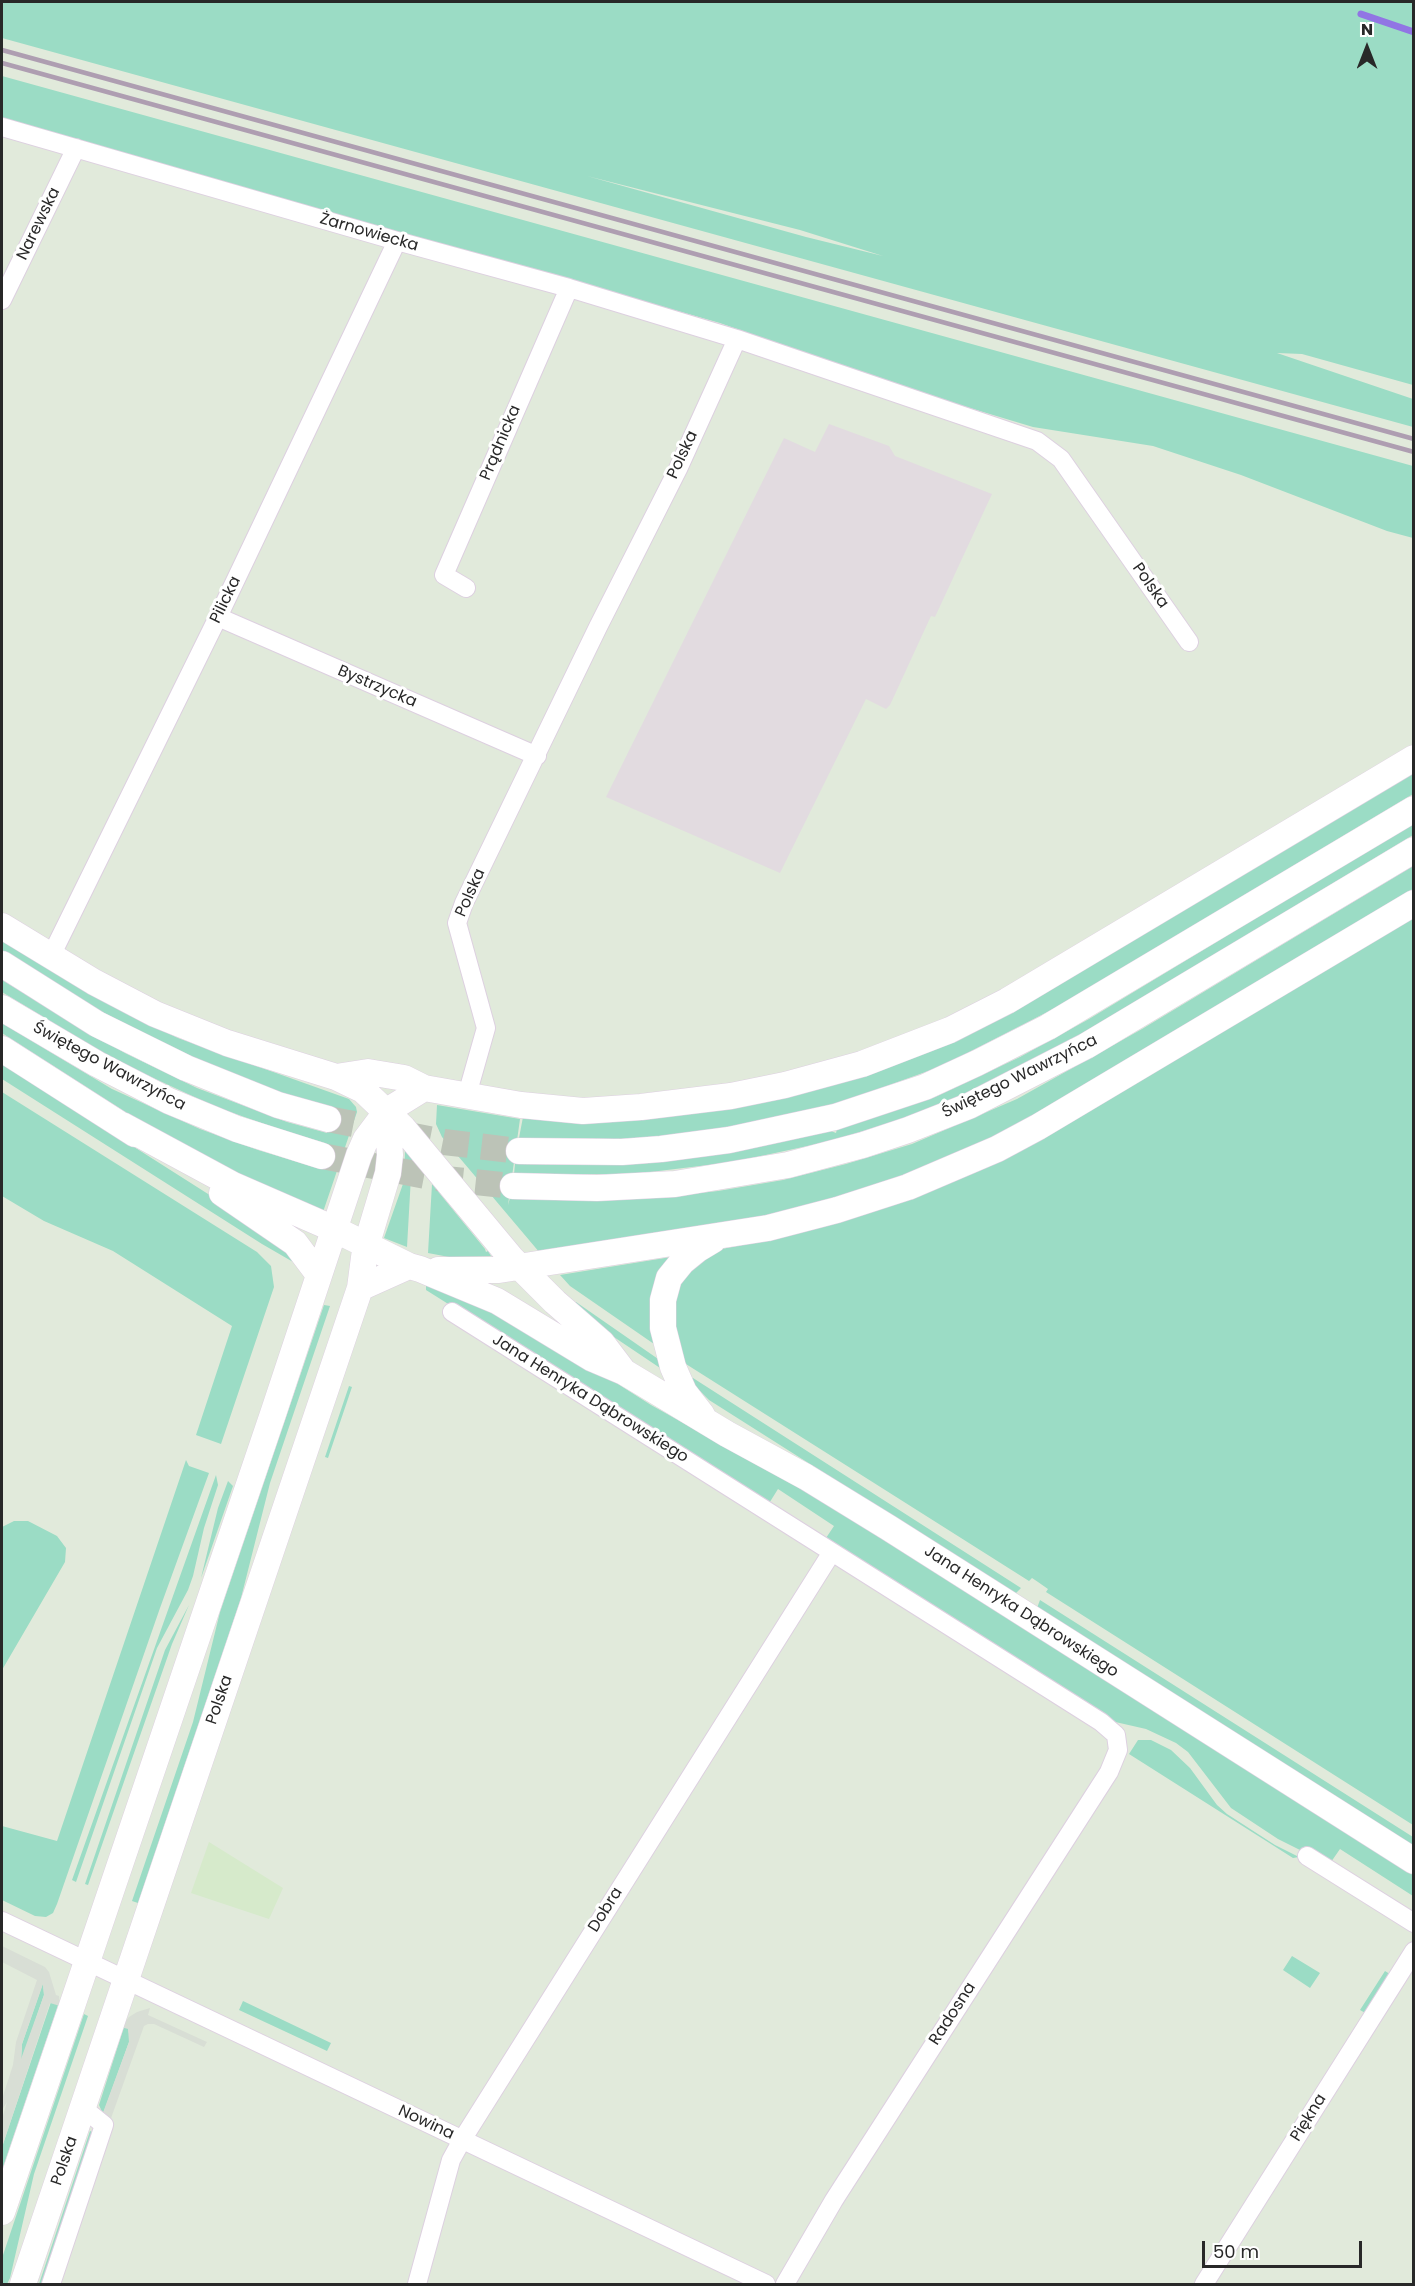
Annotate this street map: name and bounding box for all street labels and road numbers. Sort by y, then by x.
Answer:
street label: Narewska [13,185,65,263]
street label: Żarnowiecka [317,210,421,256]
street label: Prądnicka [477,403,525,483]
street label: Polska [664,428,702,482]
street label: Polska [1128,560,1172,612]
street label: Pilicka [206,573,246,627]
street label: Bystrzycka [335,662,419,712]
street label: Polska [452,866,490,920]
street label: Świętego Wawrzyńca [29,1019,189,1115]
street label: Świętego Wawrzyńca [939,1031,1101,1123]
street label: Jana Henryka Dąbrowskiego [488,1330,692,1468]
street label: Jana Henryka Dąbrowskiego [920,1542,1122,1682]
street label: Polska [203,1673,237,1727]
street label: Dobra [585,1884,627,1936]
street label: Radosna [926,1979,980,2049]
street label: Piękna [1287,2091,1331,2145]
street label: Nowina [395,2102,457,2144]
street label: Polska [48,2134,82,2188]

